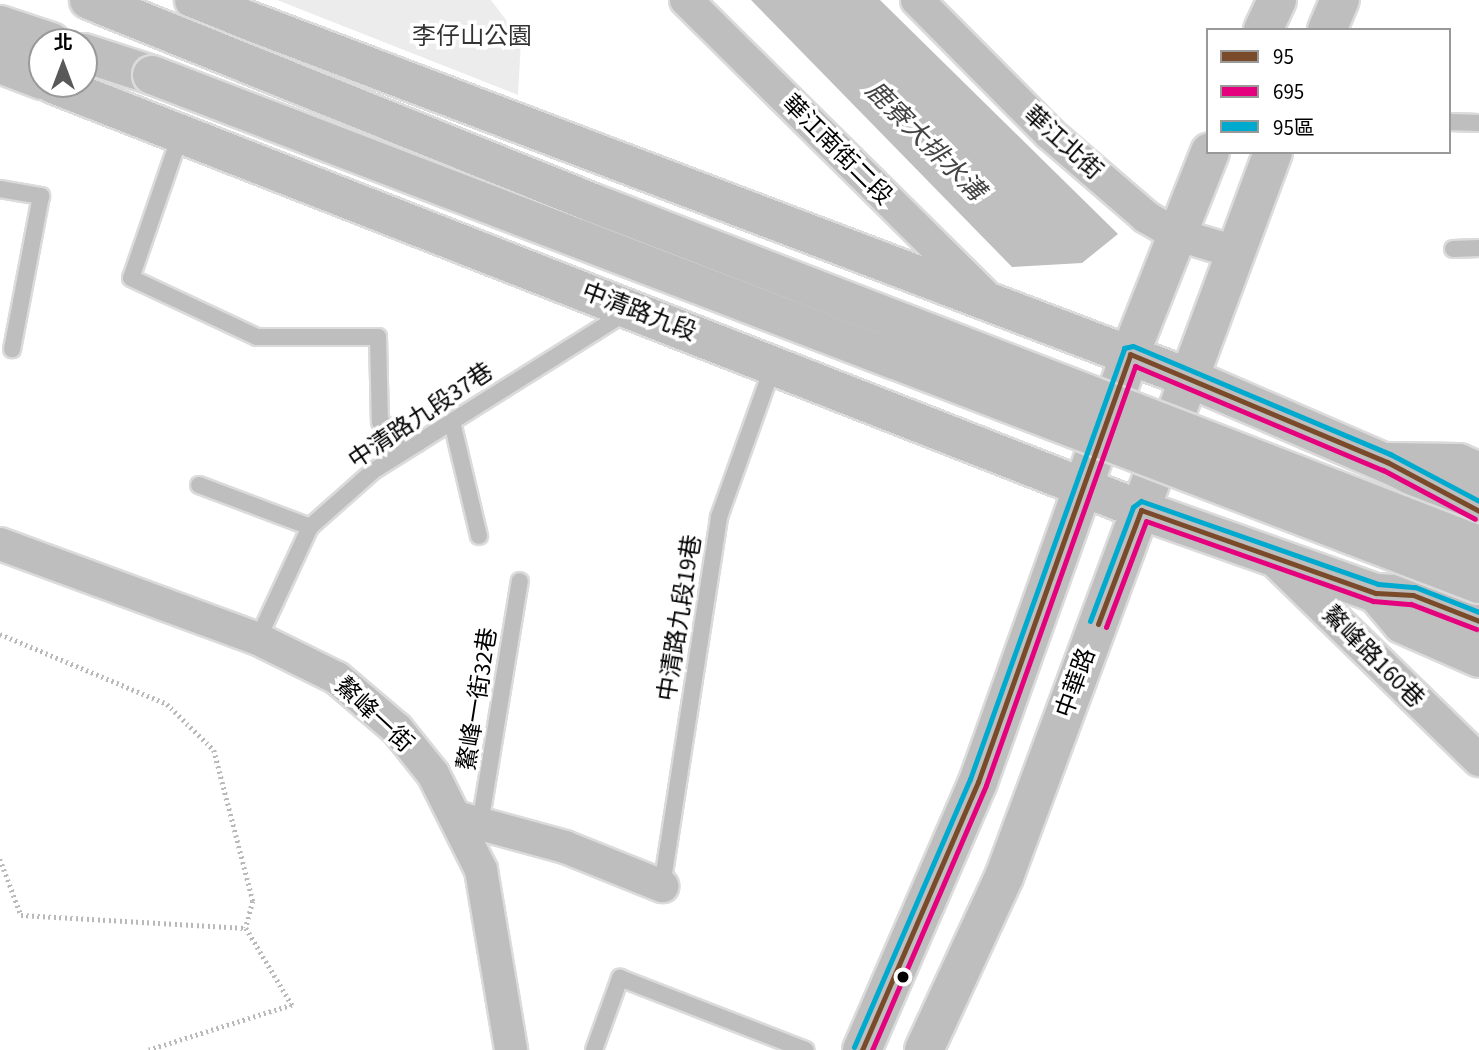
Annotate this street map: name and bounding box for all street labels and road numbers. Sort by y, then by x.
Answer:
street label: 華江南街二段 [776,89,898,211]
street label: 華江北街 [1018,100,1108,186]
street label: 中清路九段 [578,277,700,347]
street label: 中清路九段37巷 [343,357,499,475]
street label: 中清路九段19巷 [653,533,707,703]
street label: 鰲峰路160巷 [1316,600,1430,714]
street label: 鰲峰一街32巷 [453,626,503,772]
street label: 中華路 [1050,644,1102,722]
street label: 鰲峰一街 [329,672,419,758]

